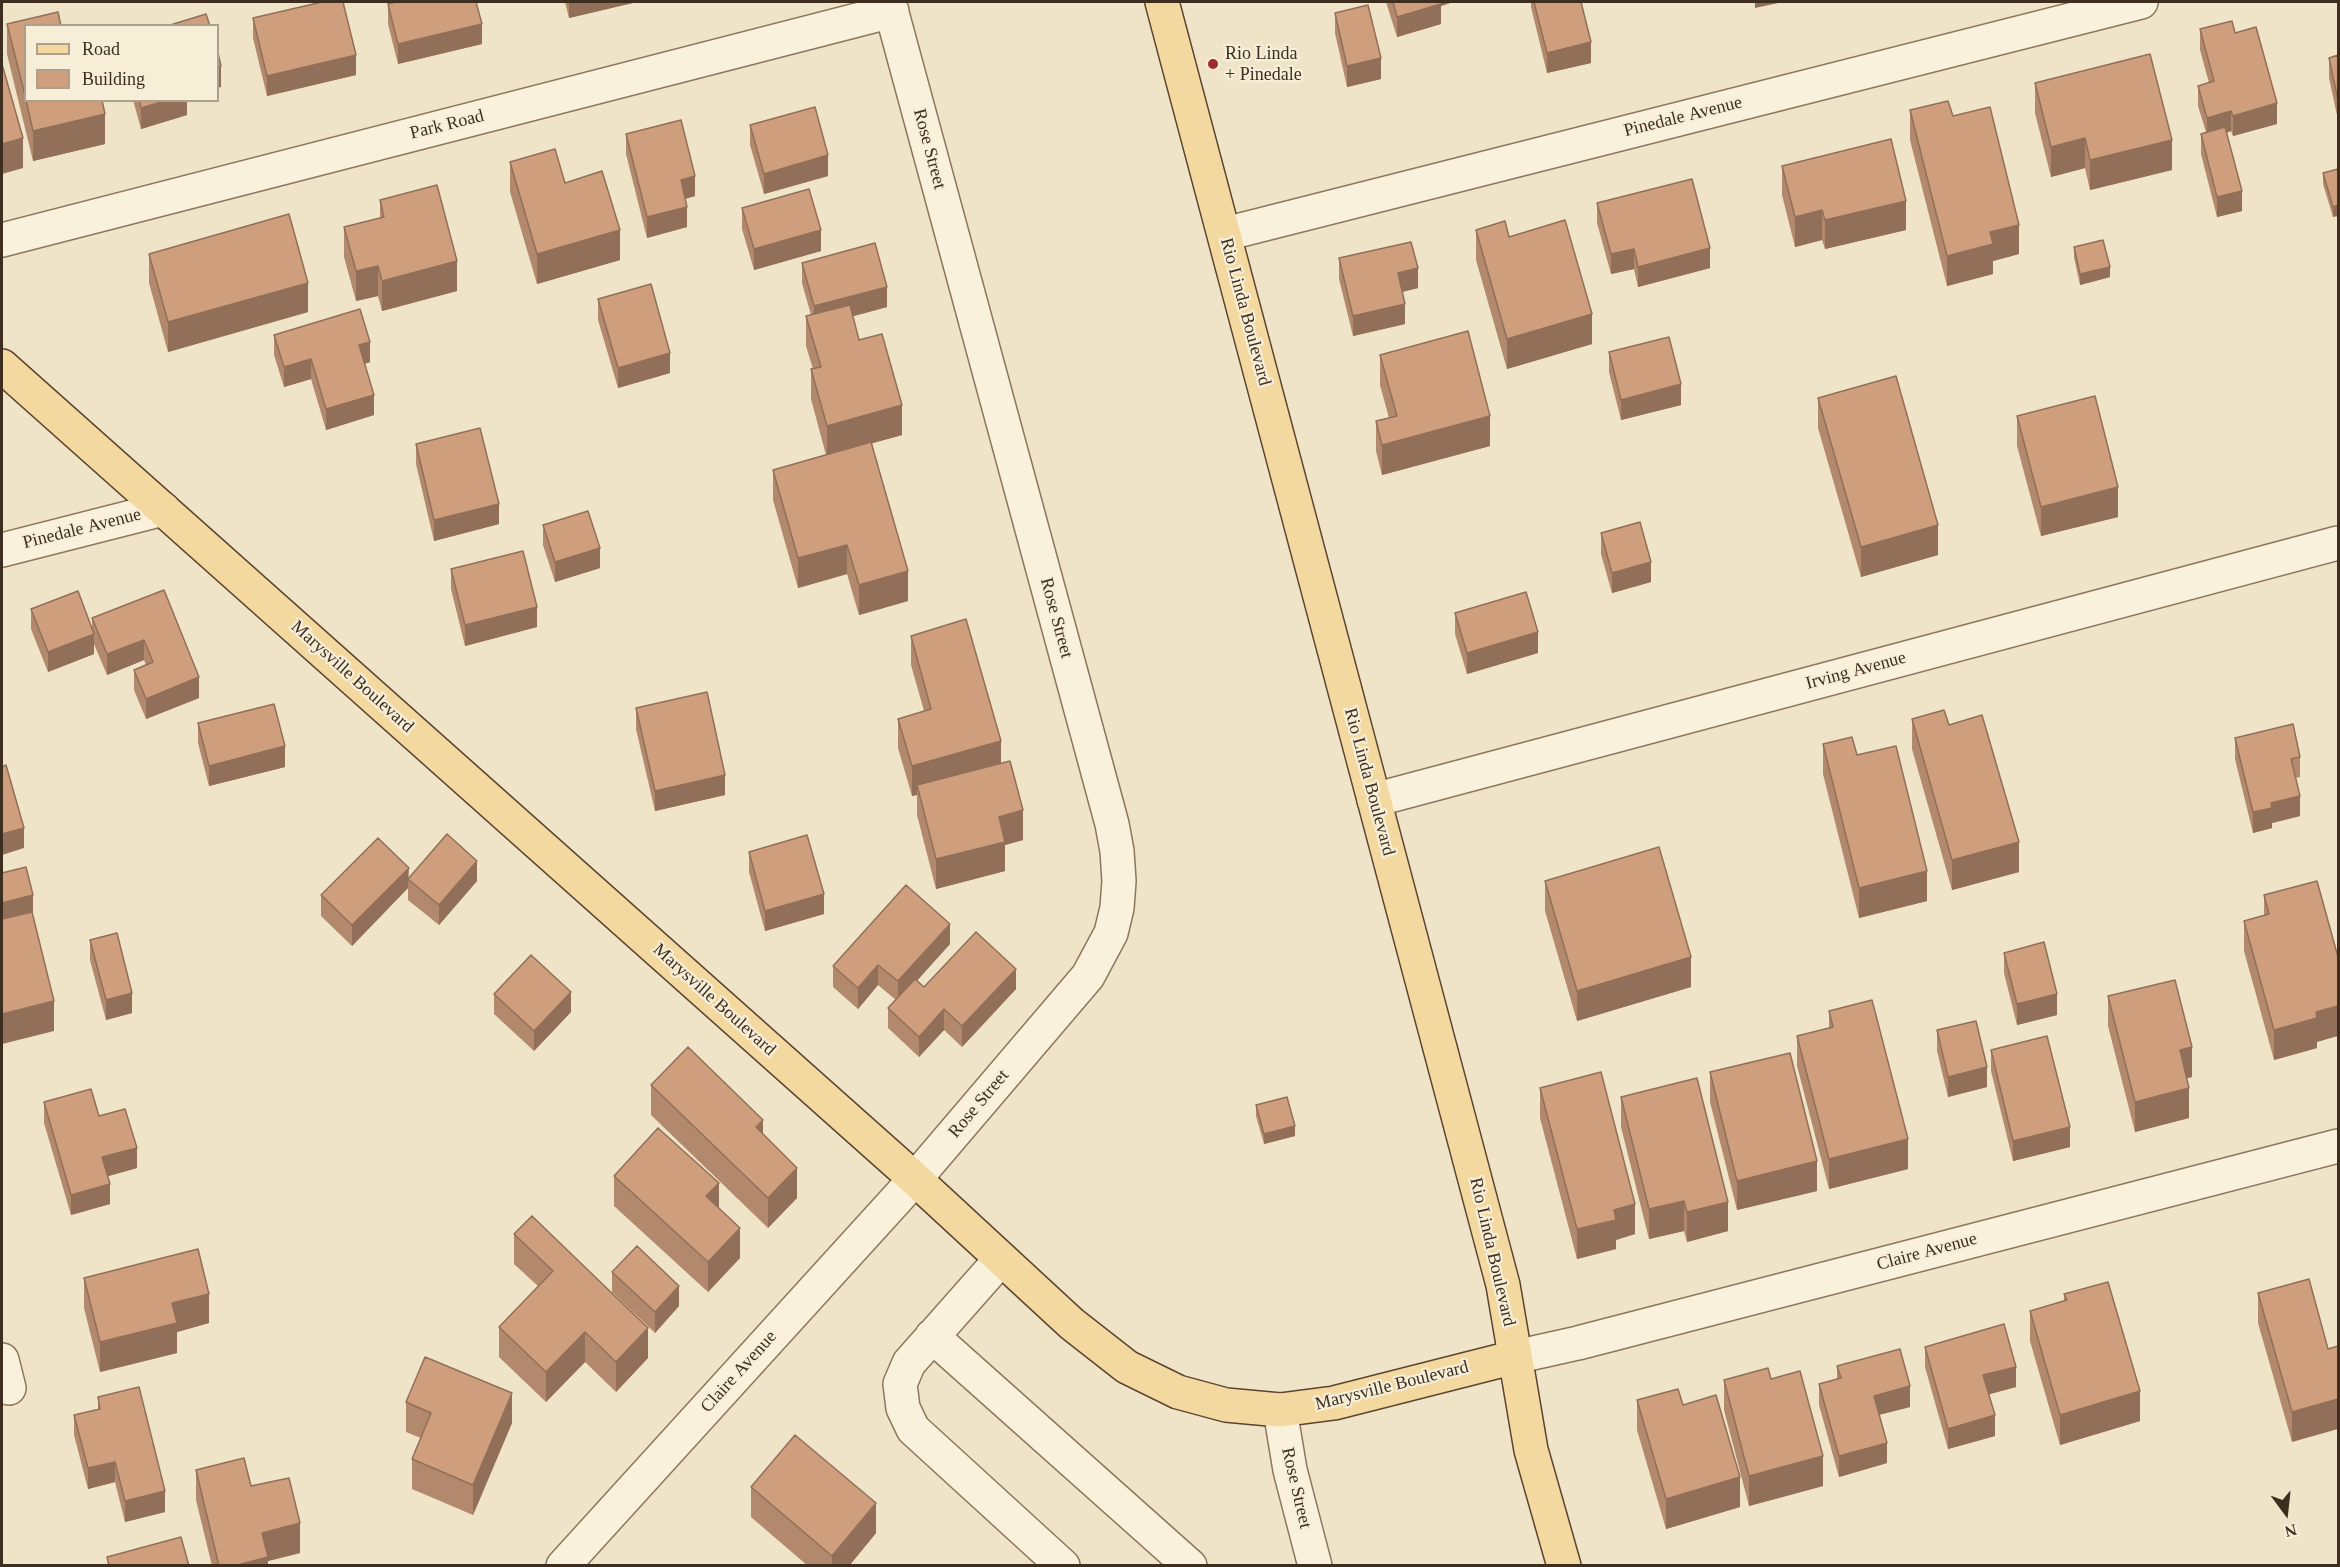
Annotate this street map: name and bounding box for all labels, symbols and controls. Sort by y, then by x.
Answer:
legend [24,24,219,102]
text: Road [82,39,120,59]
place label: Rio Linda + Pinedale [1225,43,1302,86]
marker: Rio Linda + Pinedale [1206,57,1220,71]
text: Building [82,69,145,89]
street label: Pinedale Avenue [1622,92,1744,142]
street label: Park Road [408,105,486,145]
street label: Rose Street [908,106,950,192]
street label: Rio Linda Boulevard [1215,236,1275,388]
street label: Pinedale Avenue [21,504,143,554]
street label: Rose Street [1035,575,1077,661]
street label: Marysville Boulevard [286,616,418,738]
street label: Irving Avenue [1803,647,1909,695]
street label: Rio Linda Boulevard [1339,706,1399,858]
street label: Marysville Boulevard [648,939,780,1061]
street label: Rose Street [944,1065,1014,1143]
street label: Rio Linda Boulevard [1464,1176,1520,1328]
street label: Claire Avenue [1874,1228,1980,1276]
street label: Claire Avenue [696,1326,782,1418]
street label: Marysville Boulevard [1313,1356,1471,1416]
street label: Rose Street [1276,1445,1316,1531]
north arrow [2256,1483,2316,1543]
text: N [2283,1521,2299,1541]

